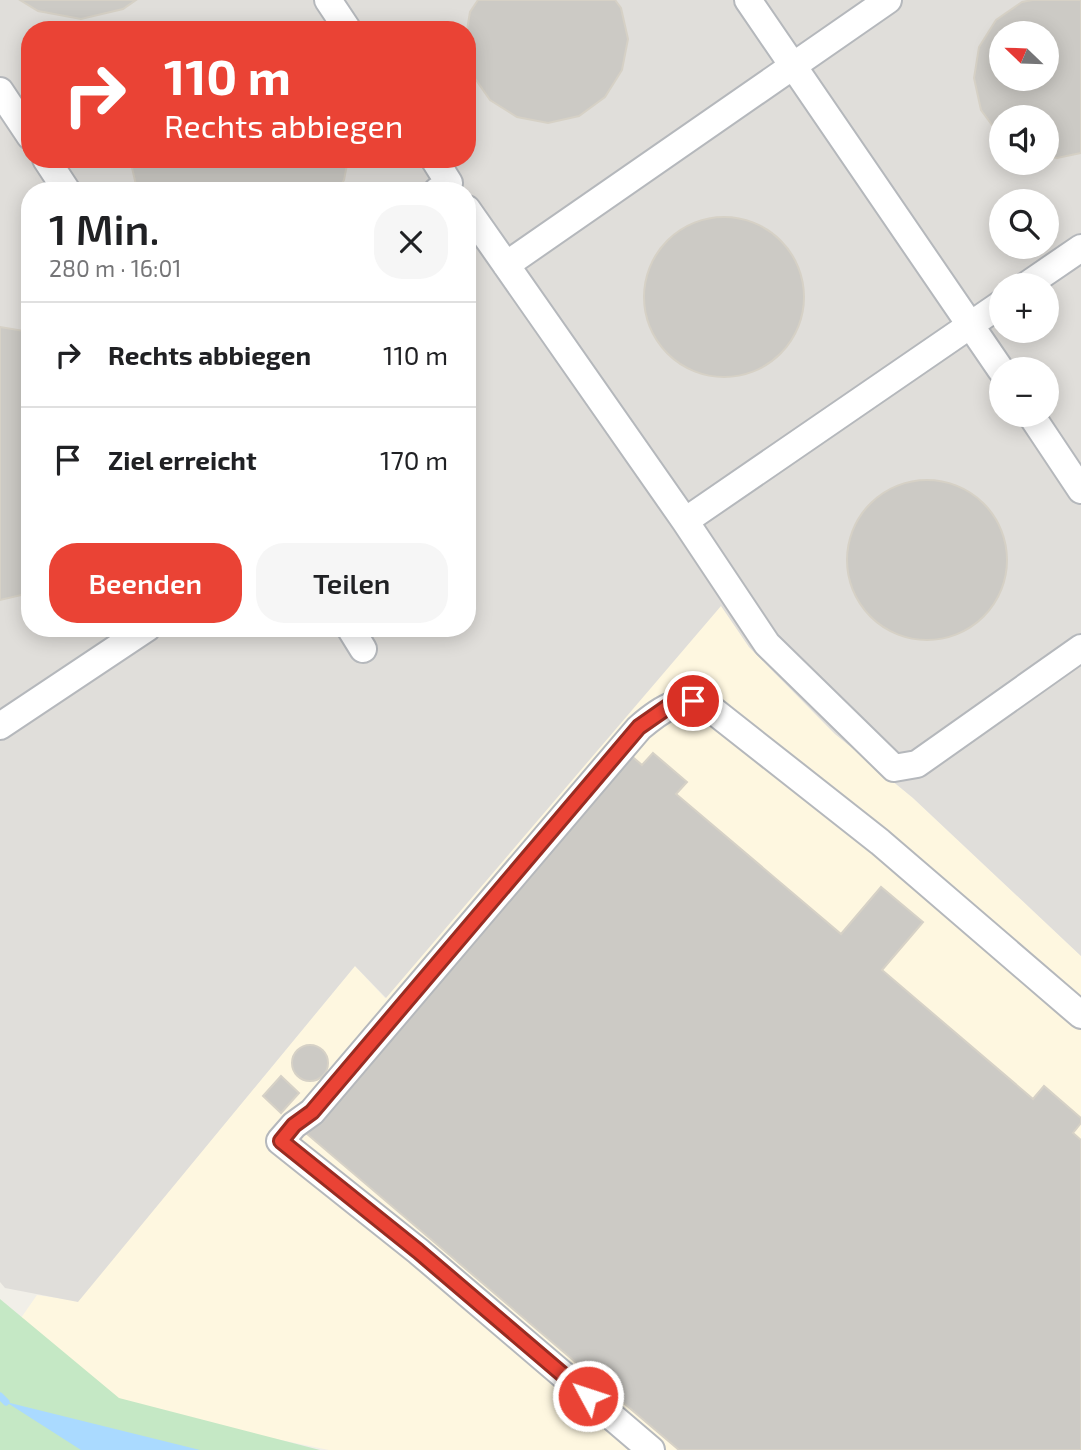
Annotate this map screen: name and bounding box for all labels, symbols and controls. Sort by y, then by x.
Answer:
north arrow [989,21,1059,91]
map controls [989,21,1059,427]
text: 110 m [164,46,291,105]
icon: right [49,49,140,140]
button: sound [989,105,1059,175]
text: Rechts abbiegen [164,106,403,144]
button: search [989,189,1059,259]
text: 1 Min. [49,203,160,253]
button: close [374,205,448,279]
text: 280 m · 16:01 [49,254,181,282]
button: + [989,273,1059,343]
icon: right [49,336,87,374]
text: Rechts abbiegen [108,339,311,370]
text: 110 m [383,339,448,370]
button: − [989,357,1059,427]
icon: arrive [49,441,87,479]
text: Ziel erreicht [108,444,257,475]
text: 170 m [380,444,448,475]
button: Beenden [49,543,242,623]
button: Teilen [256,543,448,623]
pin [663,671,723,731]
icon: arrive [674,682,712,720]
position arrow [551,1359,625,1433]

